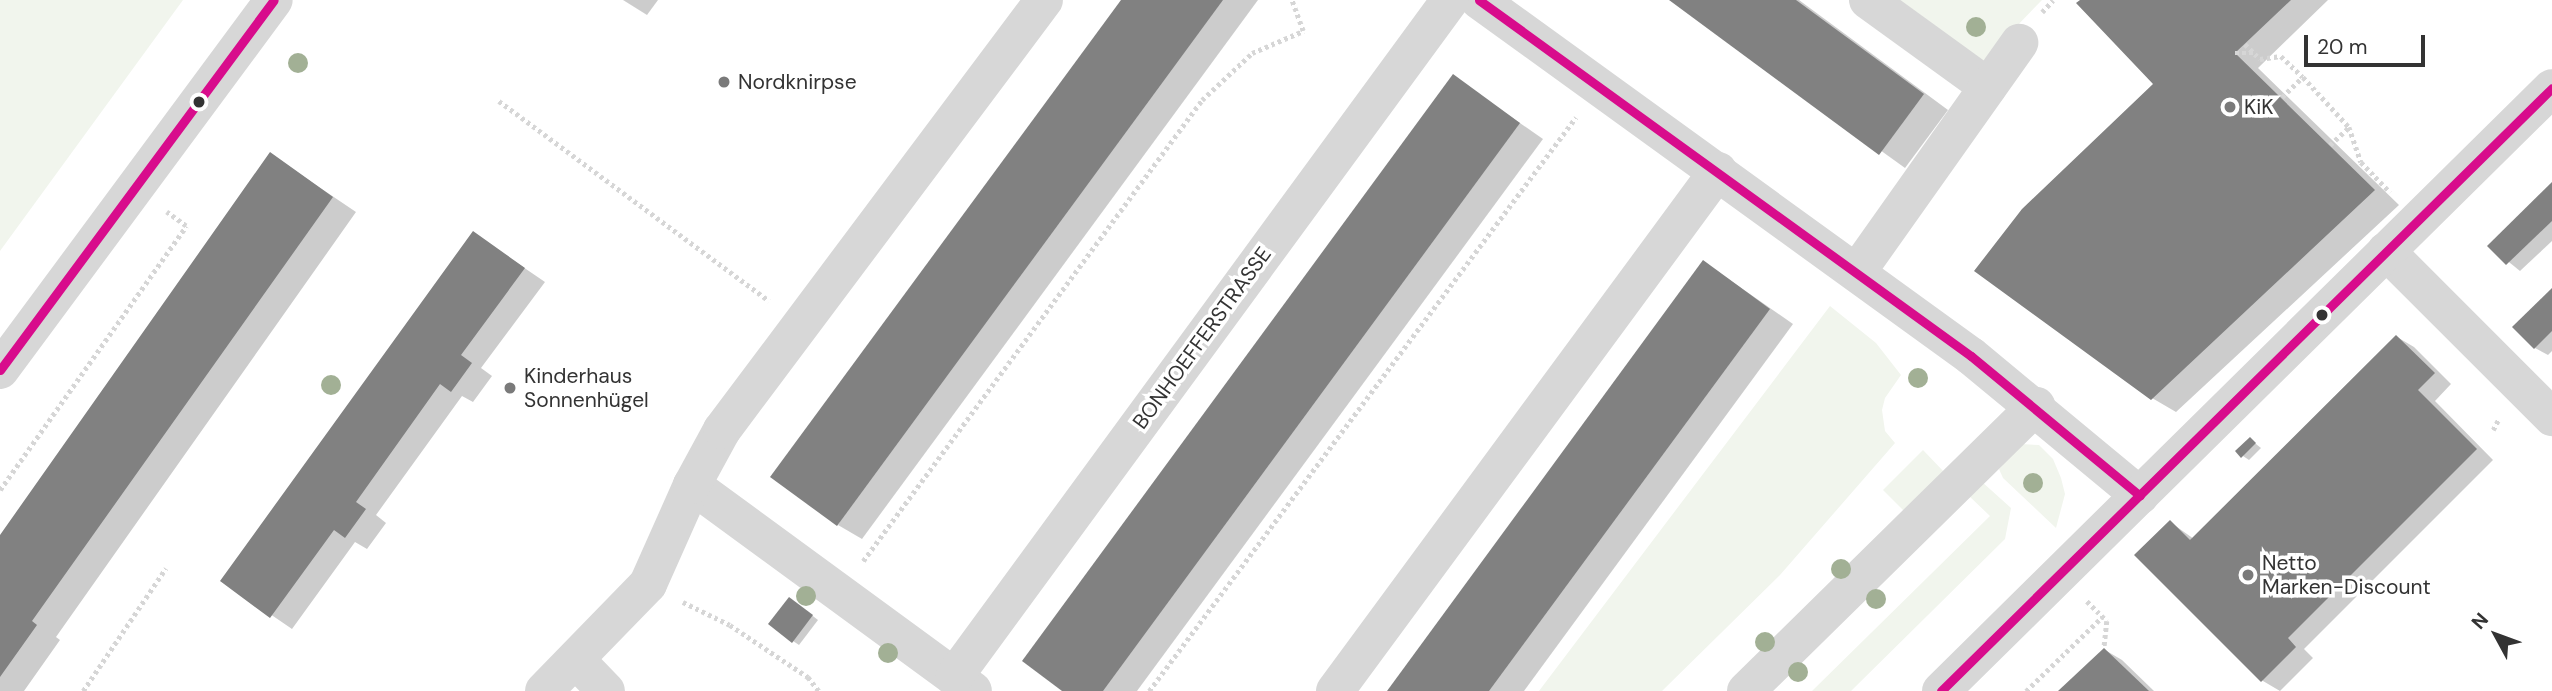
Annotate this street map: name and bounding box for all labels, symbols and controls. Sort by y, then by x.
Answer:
scale bar [2307,21,2428,65]
text: 20 m [2317,33,2368,61]
place label: Nordknirpse [738,69,857,95]
marker: Nordknirpse [716,74,732,90]
place label: KiK [2244,94,2274,120]
unlabelled marker [192,95,206,109]
marker: KiK [2222,99,2238,115]
street label: BONHOEFFERSTRASSE [1127,242,1277,434]
unlabelled marker [2315,308,2329,322]
place label: Kinderhaus Sonnenhügel [524,363,649,413]
marker: Kinderhaus Sonnenhügel [502,380,518,396]
place label: Netto Marken-Discount [2262,550,2431,600]
marker: Netto Marken-Discount [2240,567,2256,583]
north arrow [2461,600,2531,670]
text: N [2466,607,2494,634]

